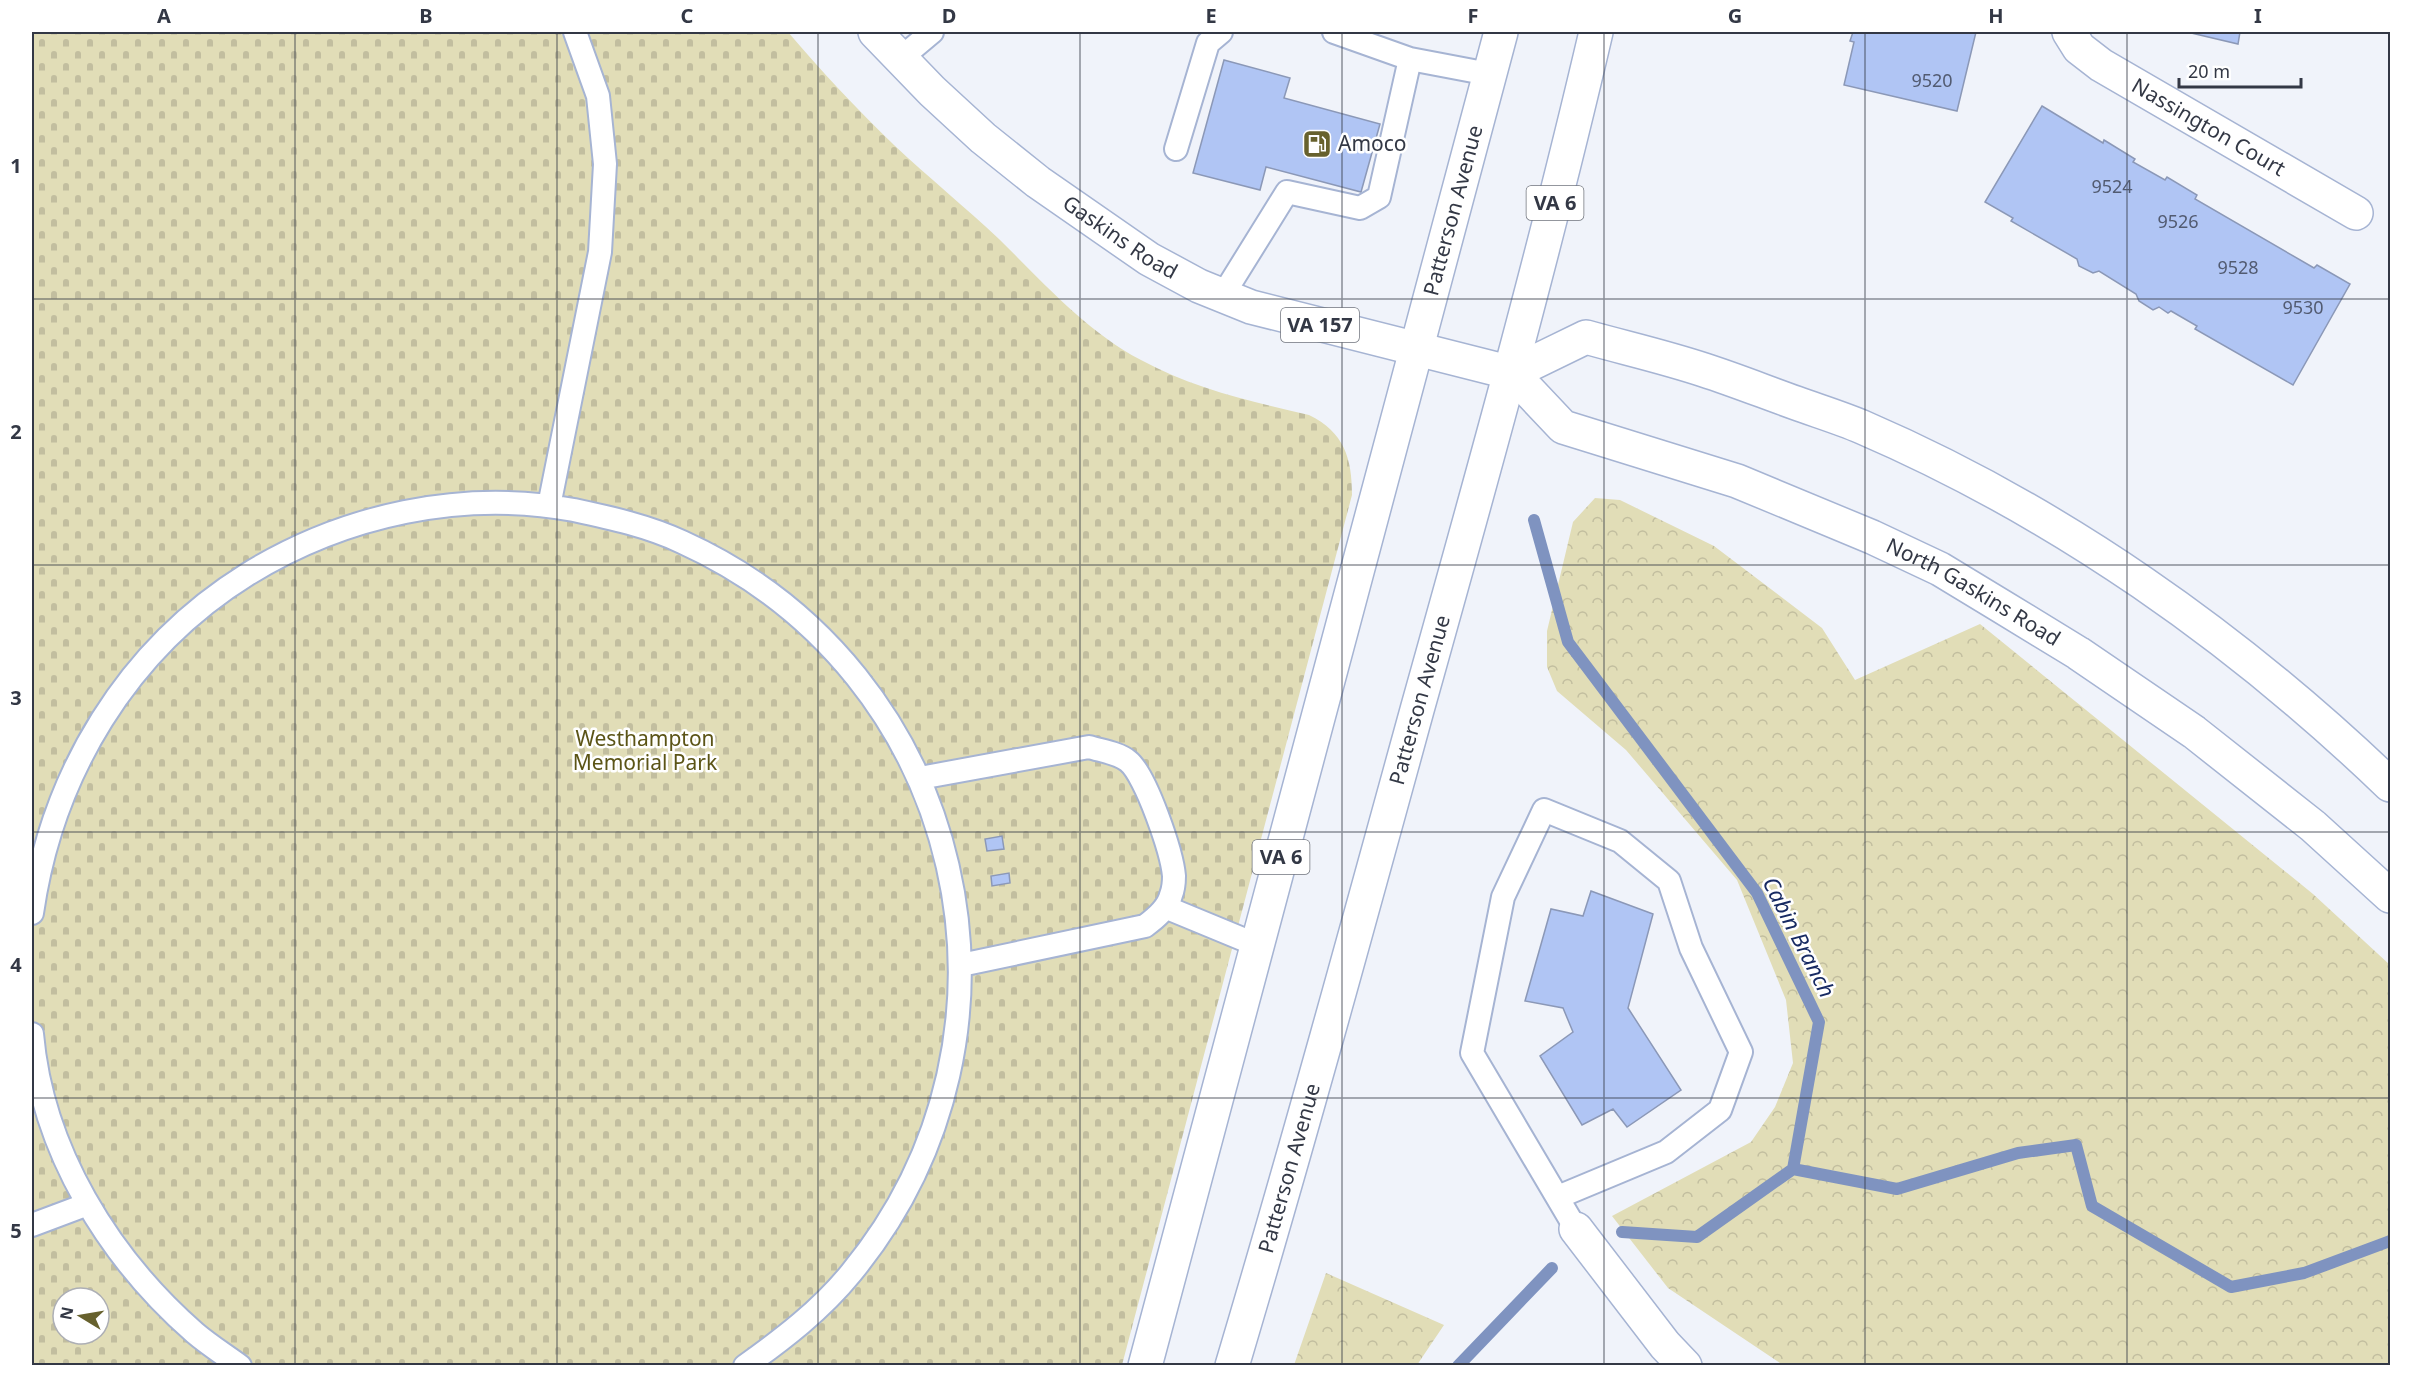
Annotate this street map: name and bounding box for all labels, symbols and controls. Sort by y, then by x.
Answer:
text: A [157,2,171,29]
text: B [419,2,433,29]
text: C [681,2,694,29]
text: D [942,2,956,29]
text: E [1205,2,1217,29]
text: F [1468,2,1478,29]
text: G [1728,2,1742,29]
text: H [1988,2,2004,29]
text: I [2254,2,2262,29]
scale bar [2179,51,2300,89]
text: 20 m [2188,59,2230,83]
house number: 9520 [1911,68,1953,92]
street label: Nassington Court [2127,71,2291,182]
street label: Patterson Avenue [1416,122,1489,298]
fuel station icon: Amoco [1301,128,1333,160]
place label: Amoco [1338,129,1407,157]
text: 1 [10,152,22,179]
house number: 9524 [2091,174,2133,198]
road number: VA 6 [1526,186,1584,220]
street label: Gaskins Road [1058,188,1183,285]
house number: 9526 [2157,209,2199,233]
house number: 9528 [2217,255,2259,279]
house number: 9530 [2282,295,2324,319]
road number: VA 157 [1281,308,1359,342]
text: 2 [10,418,22,445]
street label: North Gaskins Road [1882,531,2066,652]
street label: Patterson Avenue [1382,612,1456,788]
text: 3 [10,684,22,711]
park label: Westhampton Memorial Park [573,724,718,776]
road number: VA 6 [1252,840,1310,874]
water label: Cabin Branch [1757,871,1843,1002]
text: 4 [10,951,22,978]
street label: Patterson Avenue [1251,1080,1326,1256]
text: 5 [10,1217,22,1244]
north arrow [51,1286,111,1346]
text: N [54,1305,78,1322]

